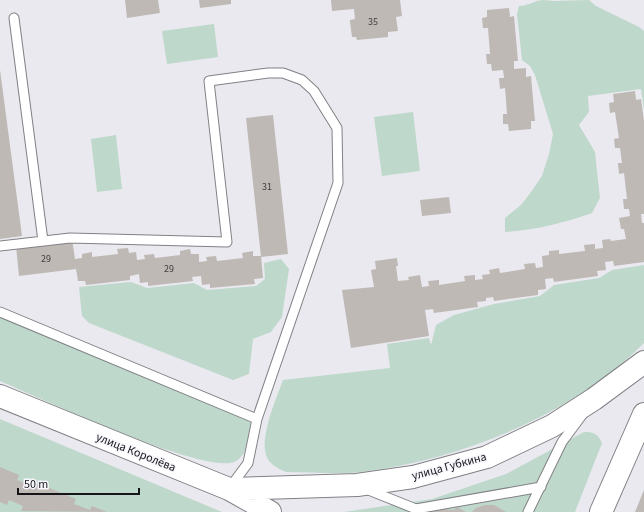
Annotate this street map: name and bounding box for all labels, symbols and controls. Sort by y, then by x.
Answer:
house number: 35 [368,15,378,29]
house number: 31 [262,180,272,194]
house number: 29 [41,252,51,266]
house number: 29 [164,262,174,276]
street label: улица Королёва [93,429,178,476]
street label: улица Губкина [410,448,488,485]
scale bar [18,470,139,496]
text: 50 m [24,476,48,493]

